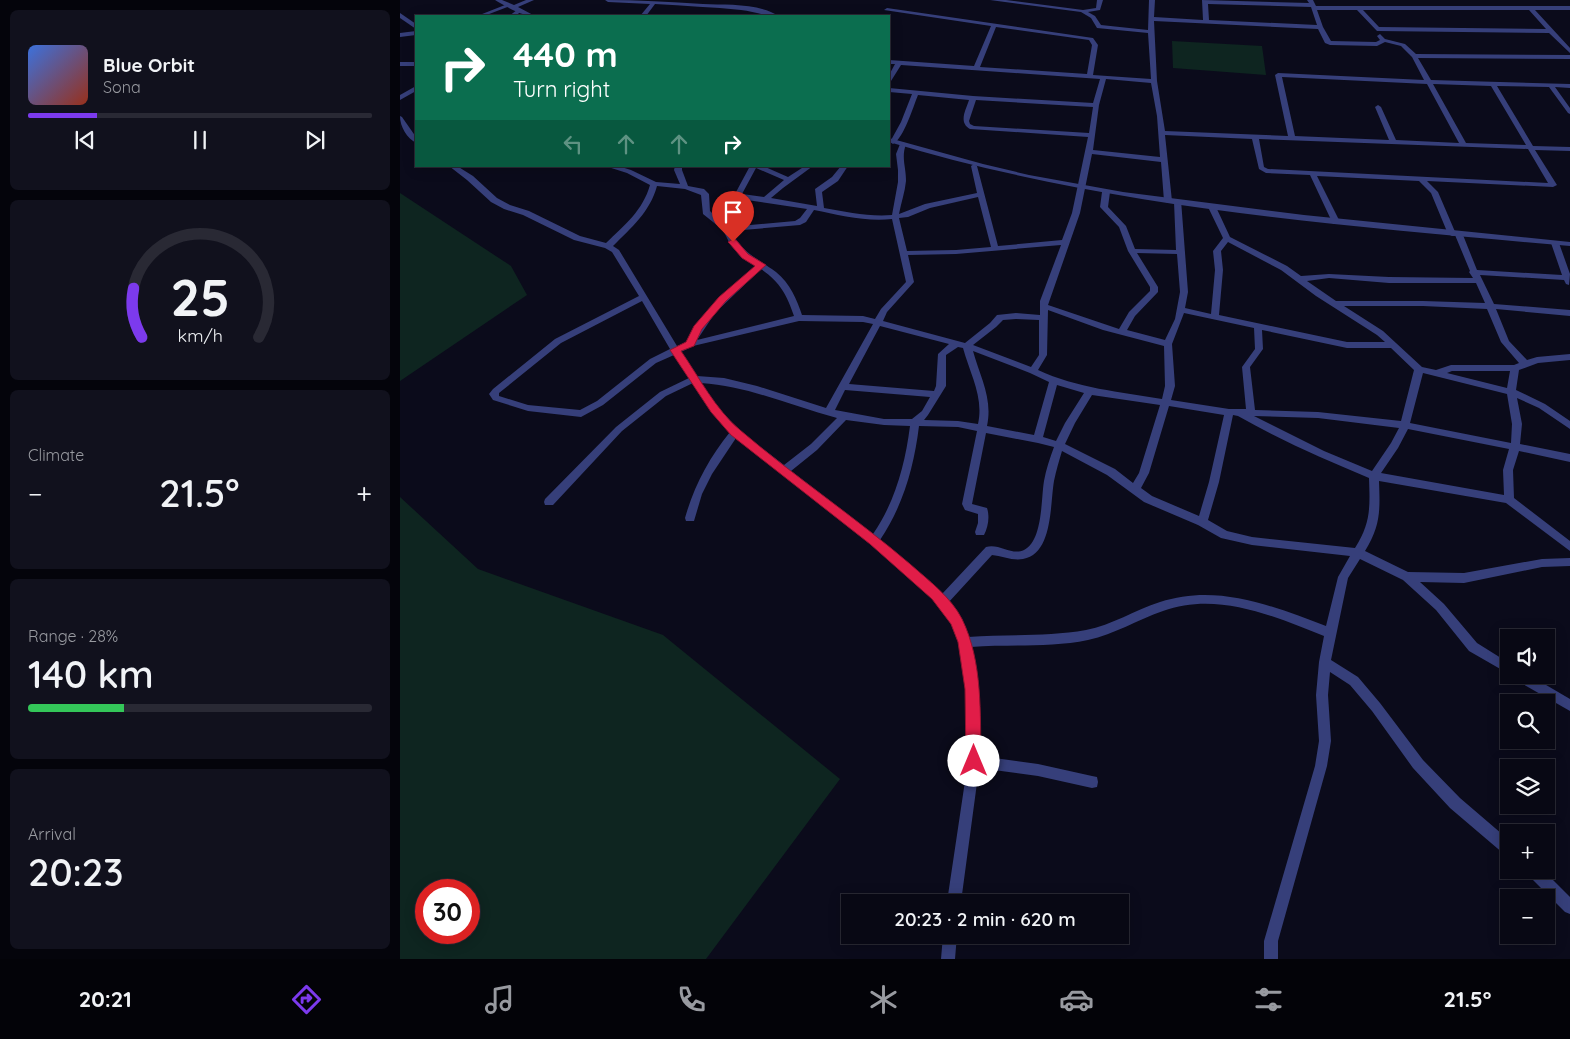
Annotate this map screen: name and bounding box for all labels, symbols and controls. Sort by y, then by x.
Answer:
text: 440 m [513,32,618,76]
icon: right [430,35,495,100]
text: Blue Orbit [103,53,195,77]
text: Turn right [513,75,610,103]
text: Sona [103,77,141,97]
icon: previous [71,126,99,154]
icon: pause [186,126,214,154]
icon: next [301,126,329,154]
icon: left [559,130,587,158]
icon: ahead [612,130,640,158]
icon: ahead [665,130,693,158]
icon: right [718,130,746,158]
pin [712,191,754,242]
icon: arrive [719,198,747,226]
text: 25 [170,264,230,329]
text: km/h [177,324,223,346]
text: Climate [28,445,84,465]
text: 21.5° [159,469,240,517]
text: − [28,476,43,511]
text: + [356,476,372,511]
text: Range · 28% [28,626,118,646]
map controls [1500,629,1555,944]
button: sound [1500,629,1555,684]
text: 140 km [28,650,154,698]
button: search [1500,694,1555,749]
position arrow [947,734,999,786]
button: layers [1500,759,1555,814]
text: Arrival [28,824,76,844]
button: + [1500,824,1555,879]
text: 20:23 [28,848,124,896]
speed limit sign: 30 [415,879,480,944]
button: − [1500,889,1555,944]
text: 20:23 · 2 min · 620 m [894,907,1076,931]
icon: directions [289,982,324,1017]
icon: music [482,982,517,1017]
icon: phone [674,982,709,1017]
icon: climate [866,982,901,1017]
icon: car [1059,982,1094,1017]
icon: filters [1251,982,1286,1017]
text: 20:21 [79,985,132,1013]
text: 21.5° [1443,985,1491,1013]

